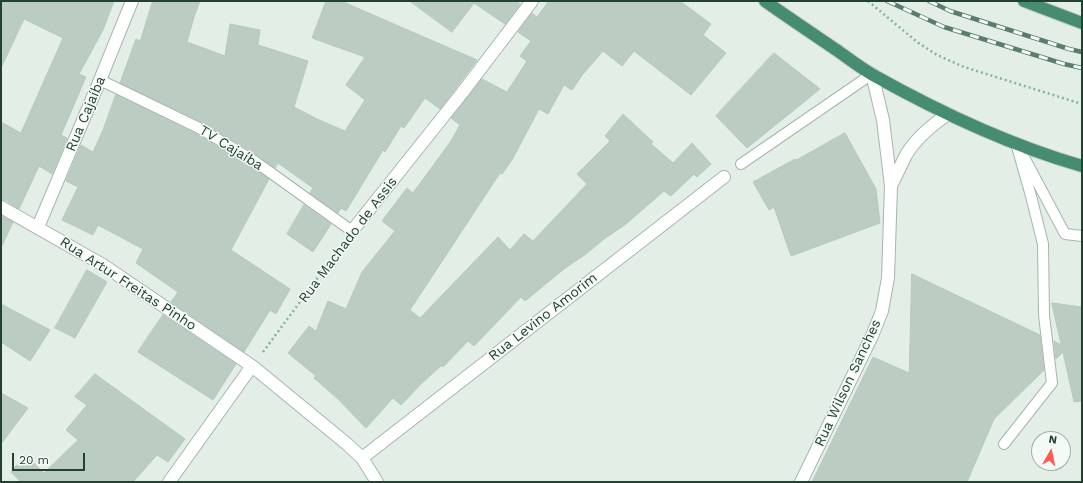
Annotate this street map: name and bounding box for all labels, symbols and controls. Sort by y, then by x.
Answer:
street label: Rua Cajaíba [63,74,109,154]
street label: TV Cajaíba [196,122,266,174]
street label: Rua Machado de Assis [295,174,401,306]
street label: Rua Artur Freitas Pinho [57,234,199,334]
street label: Rua Levino Amorim [485,269,601,365]
street label: Rua Wilson Sanches [811,317,885,449]
north arrow [1031,431,1071,471]
text: N [1048,433,1058,447]
scale bar [14,445,87,471]
text: 20 m [19,453,49,467]

